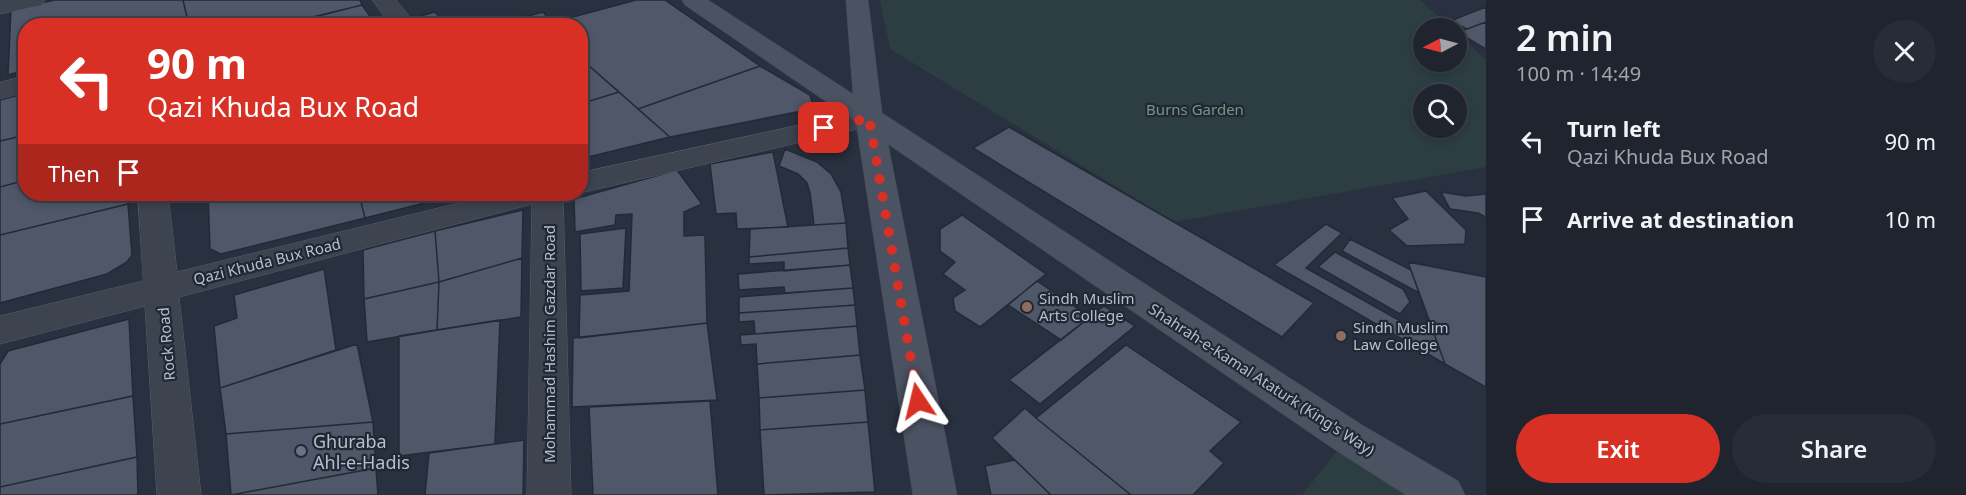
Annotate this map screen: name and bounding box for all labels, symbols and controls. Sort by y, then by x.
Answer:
text: 2 min [1516,13,1614,62]
north arrow [1413,18,1467,72]
map controls [1413,18,1467,138]
button: close [1873,20,1936,83]
text: 90 m [147,34,247,91]
icon: left [48,42,126,120]
text: 100 m · 14:49 [1516,60,1641,87]
button: search [1413,84,1467,138]
text: Qazi Khuda Bux Road [147,88,419,125]
park label: Burns Garden [1146,99,1244,119]
pin [798,102,849,153]
icon: arrive [807,111,840,144]
text: Turn left [1567,113,1661,143]
icon: left [1516,125,1549,158]
text: 90 m [1885,126,1936,156]
text: Qazi Khuda Bux Road [1567,143,1769,170]
icon: arrive [112,156,145,189]
text: Then [48,158,100,188]
icon: arrive [1516,203,1549,236]
text: Arrive at destination [1567,204,1794,234]
text: 10 m [1885,204,1936,234]
street label: Mohammad Hashim Gazdar Road [539,225,559,463]
street label: Qazi Khuda Bux Road [191,233,343,289]
place label: Sindh Muslim Arts College [1039,288,1135,325]
street label: Shahrah-e-Kamal Ataturk (King's Way) [1145,298,1379,460]
marker: Sindh Muslim Arts College [1020,300,1034,314]
street label: Rock Road [153,306,179,382]
place label: Sindh Muslim Law College [1353,317,1449,354]
marker: Sindh Muslim Law College [1334,329,1348,343]
position arrow [886,369,950,433]
button: Exit [1516,414,1720,483]
button: Share [1732,414,1936,483]
place label: Ghuraba Ahl-e-Hadis [313,429,410,474]
marker: Ghuraba Ahl-e-Hadis [294,444,308,458]

